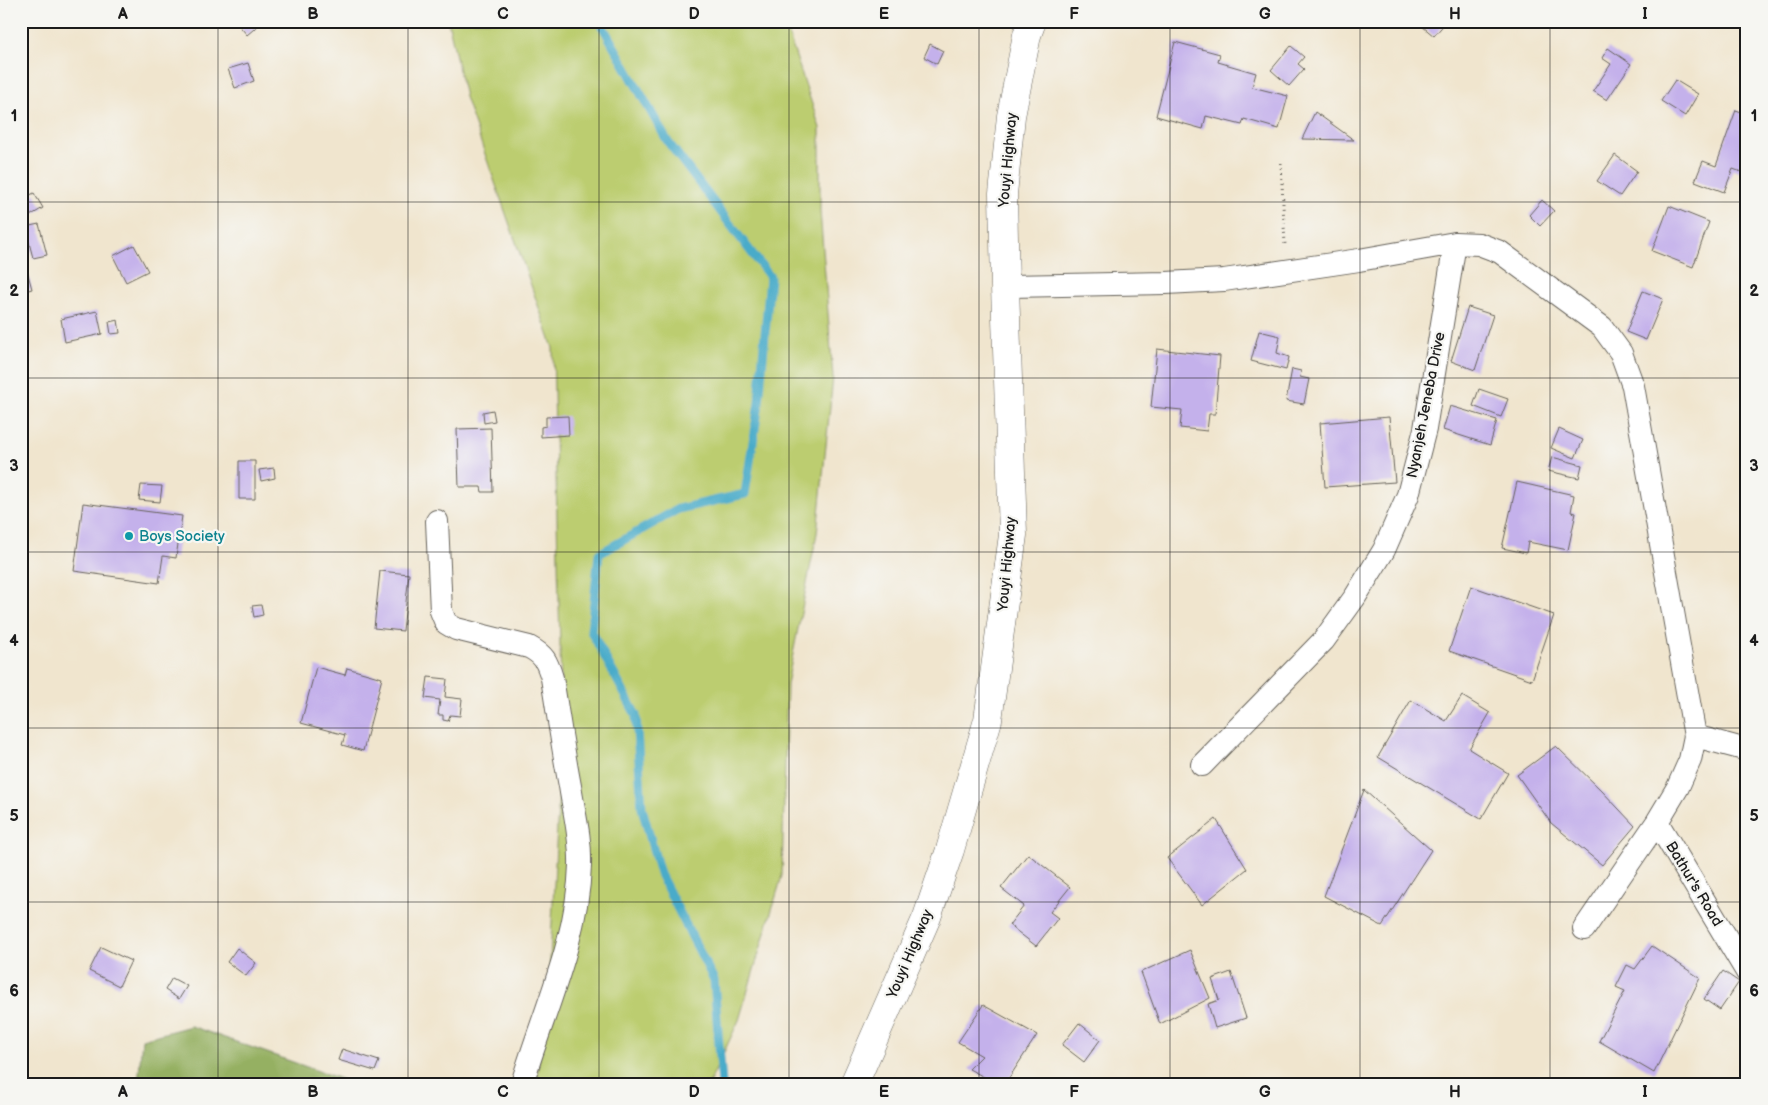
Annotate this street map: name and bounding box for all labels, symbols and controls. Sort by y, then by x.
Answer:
text: A [117,5,128,24]
text: B [307,5,319,24]
text: C [497,5,509,24]
text: D [688,5,700,24]
text: E [879,5,889,24]
text: F [1069,5,1079,24]
text: G [1259,5,1271,24]
text: H [1449,5,1461,24]
text: I [1642,5,1648,24]
text: 1 [11,107,17,126]
text: 1 [1751,107,1757,126]
street label: Youyi Highway [994,112,1022,209]
text: 2 [9,282,19,301]
text: 2 [1749,282,1759,301]
street label: Nyanjeh Jeneba Drive [1402,330,1450,480]
text: 3 [9,457,19,476]
text: 3 [1749,457,1759,476]
street label: Youyi Highway [993,516,1021,613]
place label: Boys Society [139,527,225,546]
marker: Boys Society [123,530,135,542]
text: 4 [9,632,19,651]
text: 4 [1749,632,1759,651]
text: 5 [9,807,19,826]
text: 5 [1749,807,1759,826]
street label: Bathur's Road [1661,838,1727,930]
street label: Youyi Highway [882,906,937,1002]
text: 6 [9,982,19,1001]
text: 6 [1749,982,1759,1001]
text: A [117,1083,128,1102]
text: B [307,1083,319,1102]
text: C [497,1083,509,1102]
text: D [688,1083,700,1102]
text: E [879,1083,889,1102]
text: F [1069,1083,1079,1102]
text: G [1259,1083,1271,1102]
text: H [1449,1083,1461,1102]
text: I [1642,1083,1648,1102]

